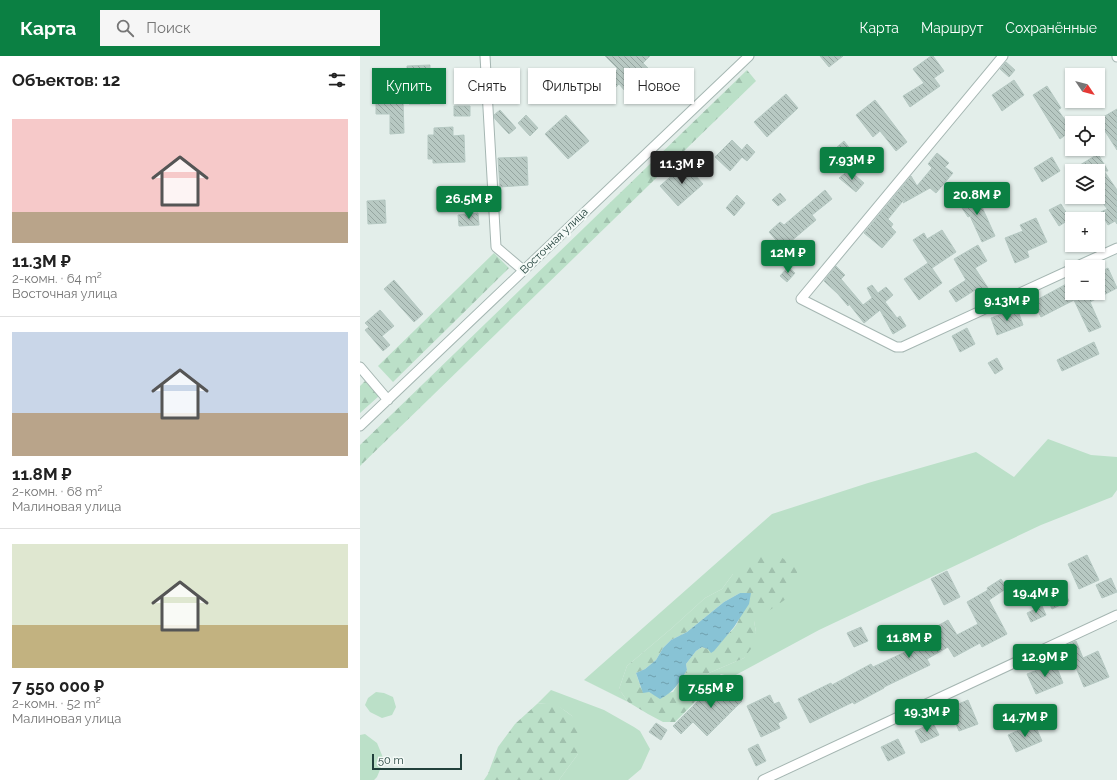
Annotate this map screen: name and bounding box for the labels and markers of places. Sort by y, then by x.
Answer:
pin: 7.93M ₽ [815,147,889,181]
pin: 11.3M ₽ [645,151,719,185]
pin: 20.8M ₽ [940,182,1014,216]
pin: 26.5M ₽ [432,186,506,220]
pin: 12M ₽ [760,240,816,274]
pin: 9.13M ₽ [970,288,1044,322]
pin: 19.4M ₽ [999,580,1073,614]
pin: 11.8M ₽ [872,625,946,659]
pin: 12.9M ₽ [1008,644,1082,678]
pin: 7.55M ₽ [674,675,748,709]
pin: 19.3M ₽ [890,699,964,733]
pin: 14.7M ₽ [988,704,1062,738]

